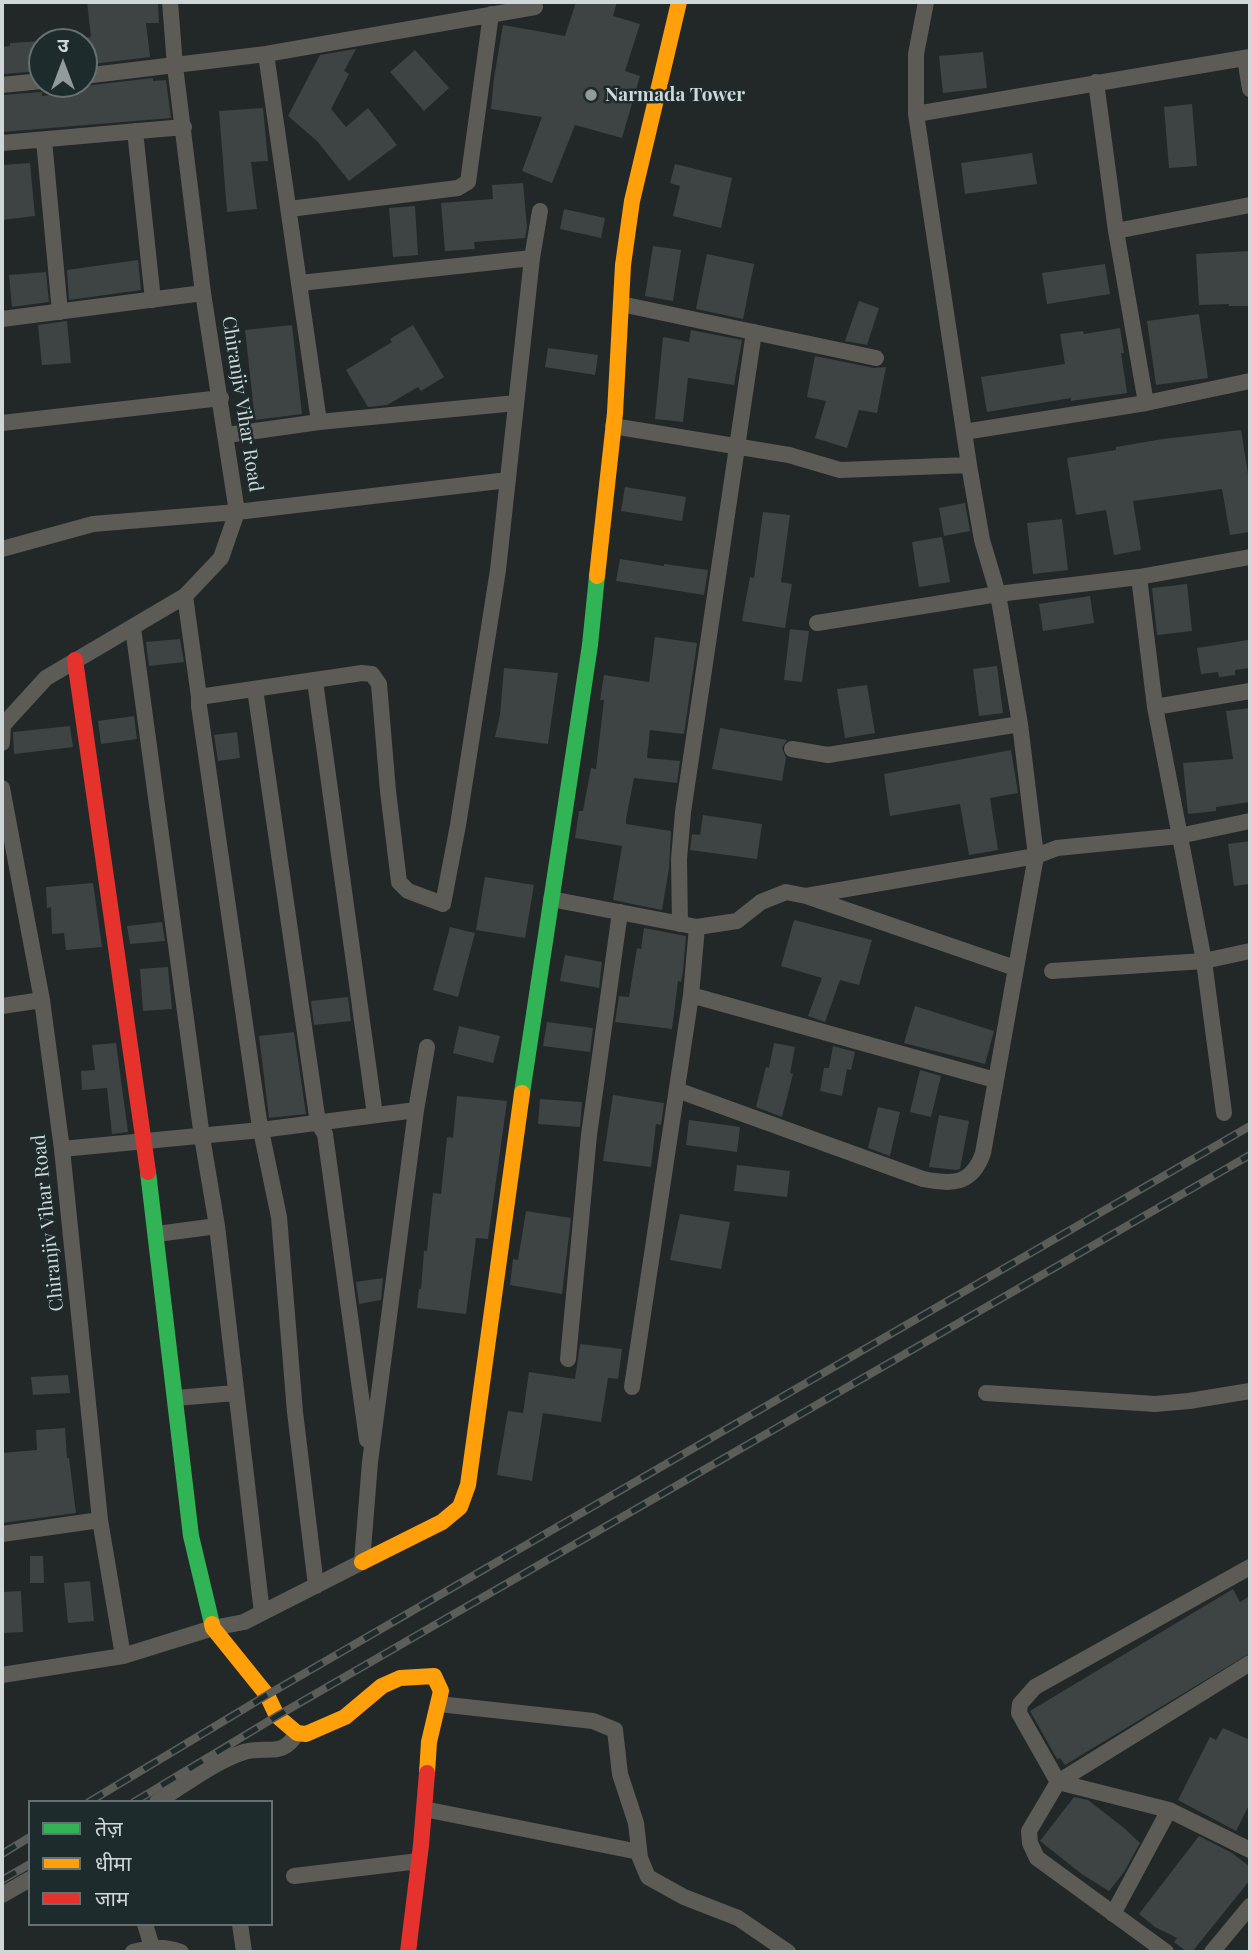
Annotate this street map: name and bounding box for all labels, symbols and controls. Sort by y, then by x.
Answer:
north arrow [28,28,98,98]
text: उ [57,31,69,57]
place label: Narmada Tower [605,84,745,106]
marker: Narmada Tower [583,87,599,103]
street label: Chiranjiv Vihar Road [217,314,267,494]
street label: Chiranjiv Vihar Road [27,1133,69,1313]
legend [28,1800,273,1926]
text: तेज़ [95,1813,123,1841]
text: धीमा [95,1848,131,1876]
text: जाम [95,1883,129,1911]

